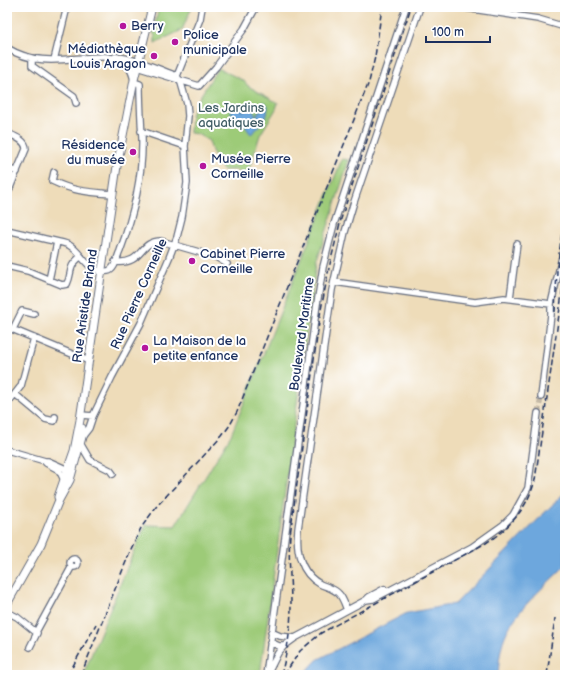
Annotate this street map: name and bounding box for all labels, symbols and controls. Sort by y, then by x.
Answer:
place label: Berry [131,18,164,34]
scale bar [426,18,490,44]
marker: Berry [118,21,128,31]
text: 100 m [432,25,464,40]
place label: Police municipale [183,27,247,58]
marker: Police municipale [170,37,180,47]
place label: Médiathèque Louis Aragon [68,41,146,72]
marker: Médiathèque Louis Aragon [149,51,159,61]
park label: Les Jardins aquatiques [198,100,265,131]
place label: Résidence du musée [61,137,125,168]
marker: Résidence du musée [128,147,138,157]
place label: Musée Pierre Corneille [211,151,291,182]
marker: Musée Pierre Corneille [198,161,208,171]
street label: Rue Pierre Corneille [107,236,171,352]
place label: Cabinet Pierre Corneille [200,246,286,277]
street label: Rue Aristide Briand [69,248,101,364]
marker: Cabinet Pierre Corneille [187,256,197,266]
street label: Boulevard Maritime [286,276,318,392]
place label: La Maison de la petite enfance [153,333,246,364]
marker: La Maison de la petite enfance [140,343,150,353]

